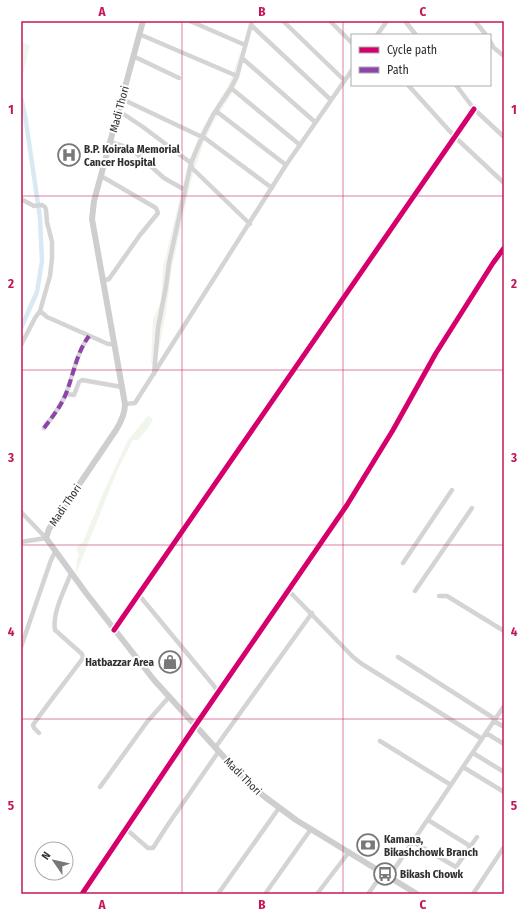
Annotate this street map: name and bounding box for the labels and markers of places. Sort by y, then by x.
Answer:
hospital icon: B.P. Koirala Memorial Cancer Hospital [56,142,82,168]
place label: B.P. Koirala Memorial Cancer Hospital [84,143,181,169]
shop icon: Hatbazzar Area [157,649,183,675]
place label: Hatbazzar Area [85,656,155,669]
bank icon: Kamana, Bikashchowk Branch [355,832,381,858]
place label: Kamana, Bikashchowk Branch [384,833,478,859]
bus stop icon: Bikash Chowk [372,861,398,887]
place label: Bikash Chowk [400,868,464,881]

